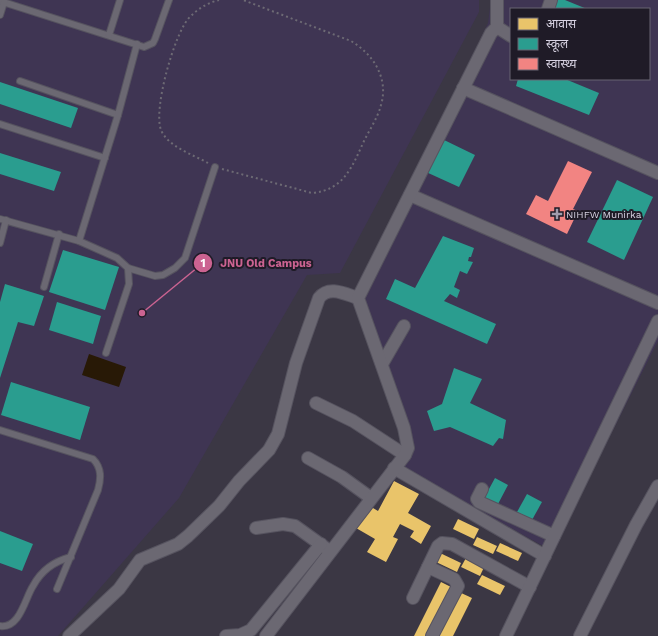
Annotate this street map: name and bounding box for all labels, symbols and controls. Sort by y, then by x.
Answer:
legend [510,8,650,80]
text: आवास [546,17,577,31]
text: स्कूल [546,37,569,52]
text: स्वास्थ्य [546,57,578,71]
marker: NIHFW Munirka [551,208,563,220]
place label: NIHFW Munirka [566,209,642,220]
callout: JNU Old Campus [193,252,320,275]
text: 1 [200,256,206,270]
text: JNU Old Campus [220,257,312,270]

